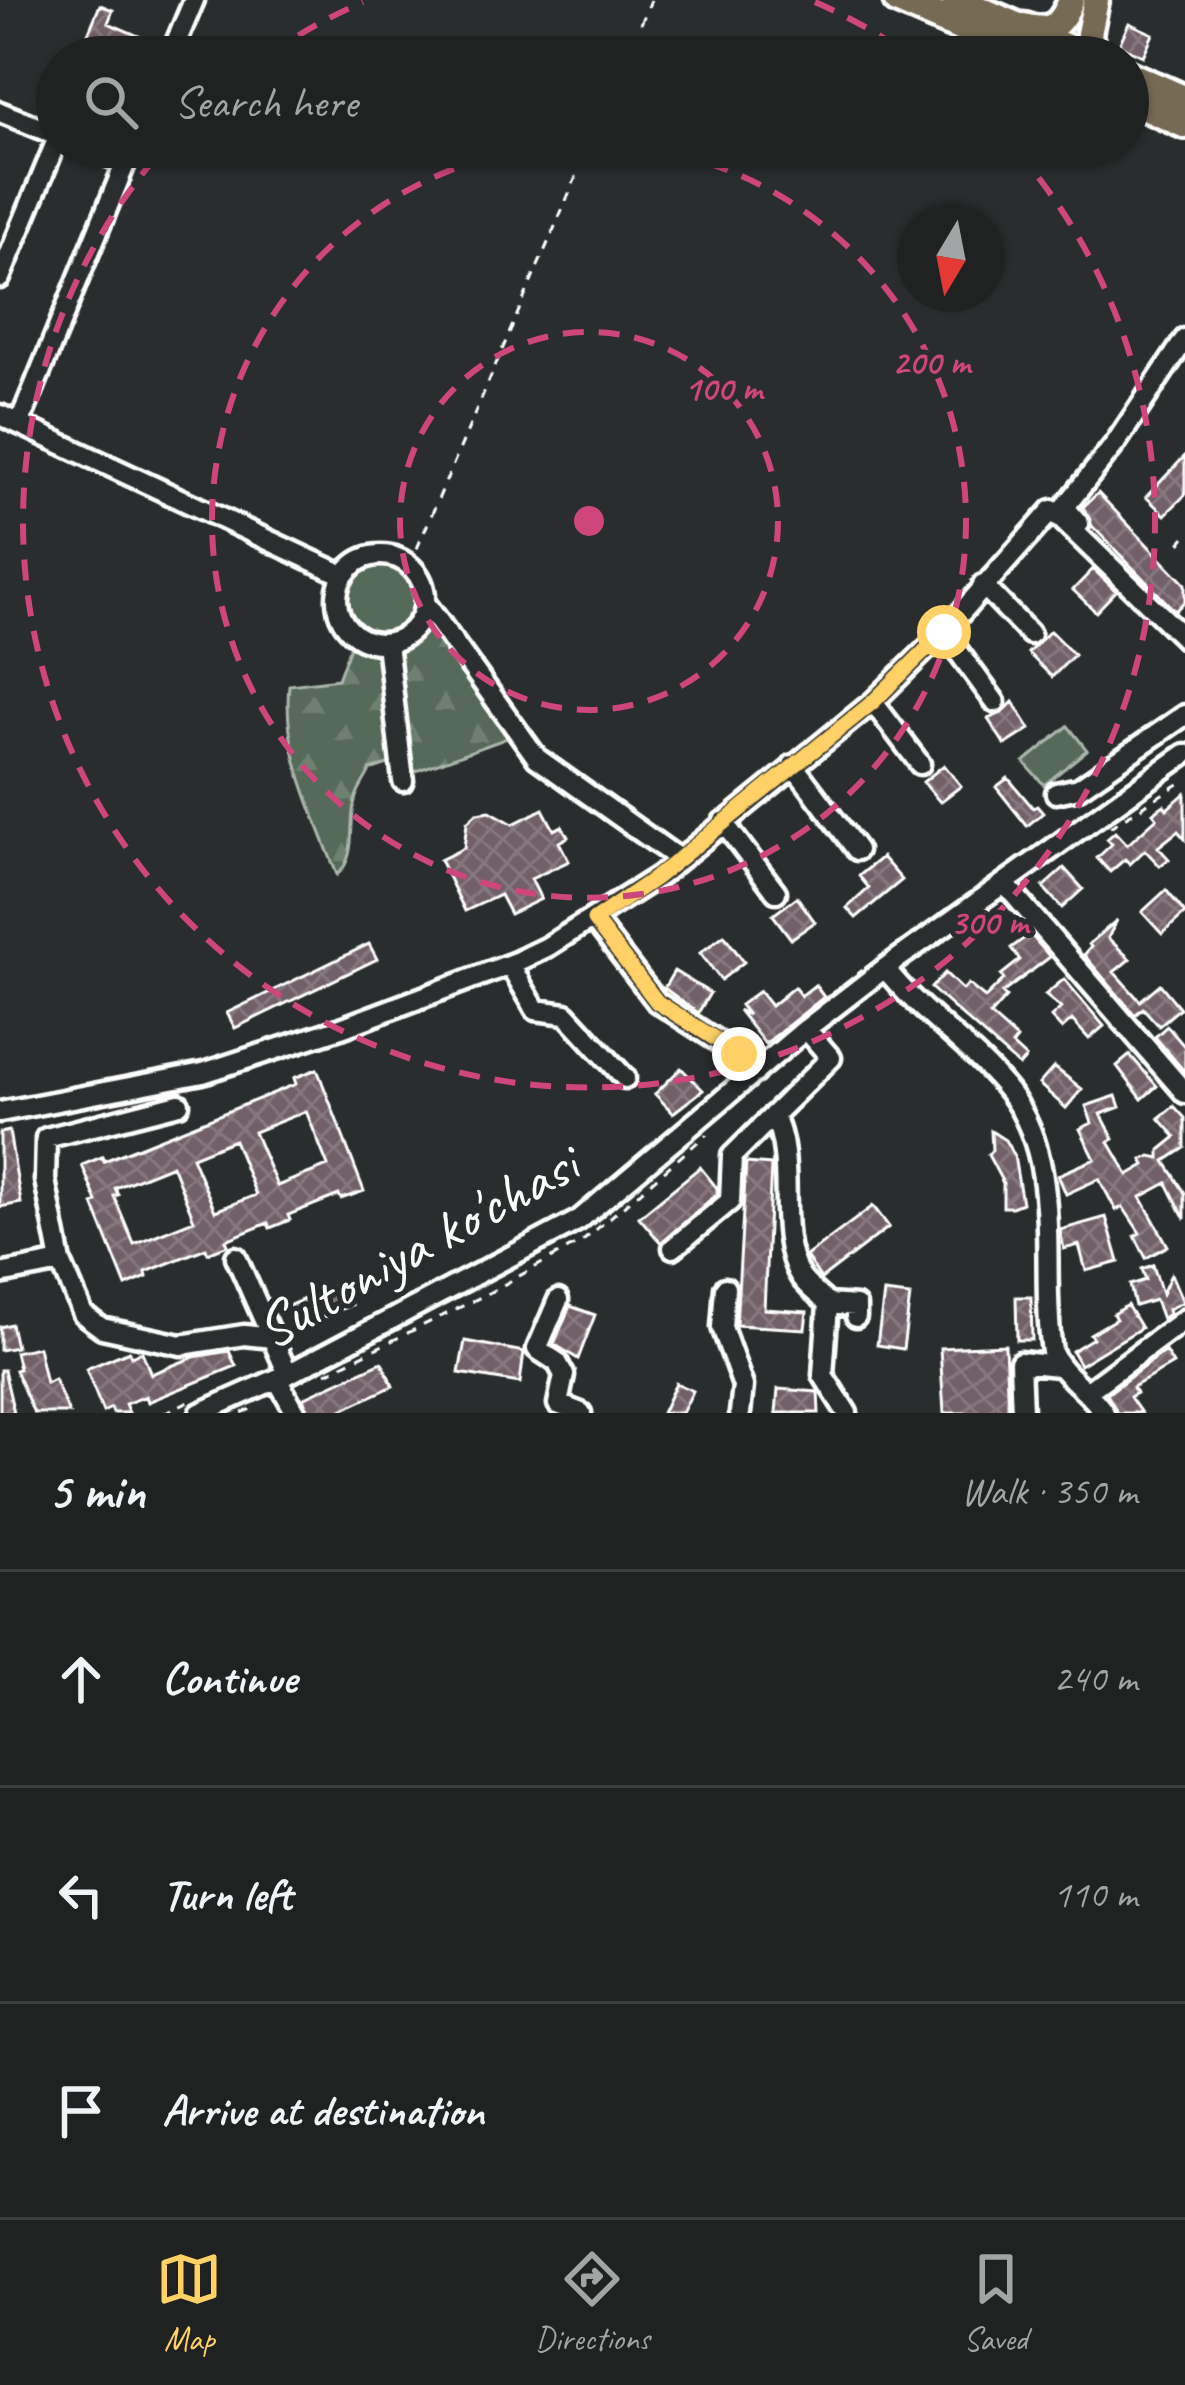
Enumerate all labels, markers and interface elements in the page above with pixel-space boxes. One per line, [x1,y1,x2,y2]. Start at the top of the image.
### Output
search box [36,36,1149,168]
icon: search [78,69,144,135]
text: Search here [174,74,357,131]
north arrow [897,204,1005,312]
text: 200 m [892,339,973,385]
text: 100 m [684,365,765,411]
centre of rings [568,500,610,542]
route start [917,605,971,659]
text: 300 m [950,899,1031,945]
route end [712,1027,766,1081]
street label: Sultoniya ko'chasi [242,1123,597,1366]
text: 5 min [48,1459,145,1523]
text: Walk · 350 m [961,1467,1137,1516]
icon: ahead [48,1646,114,1712]
text: Continue [162,1650,296,1707]
text: 240 m [1053,1654,1137,1703]
icon: left [48,1862,114,1928]
text: Turn left [162,1866,292,1923]
text: 110 m [1053,1870,1137,1919]
icon: arrive [48,2078,114,2144]
text: Arrive at destination [162,2082,484,2139]
tab: Map [156,2246,222,2360]
tab: Directions [535,2246,650,2360]
tab: Saved [963,2246,1029,2360]

